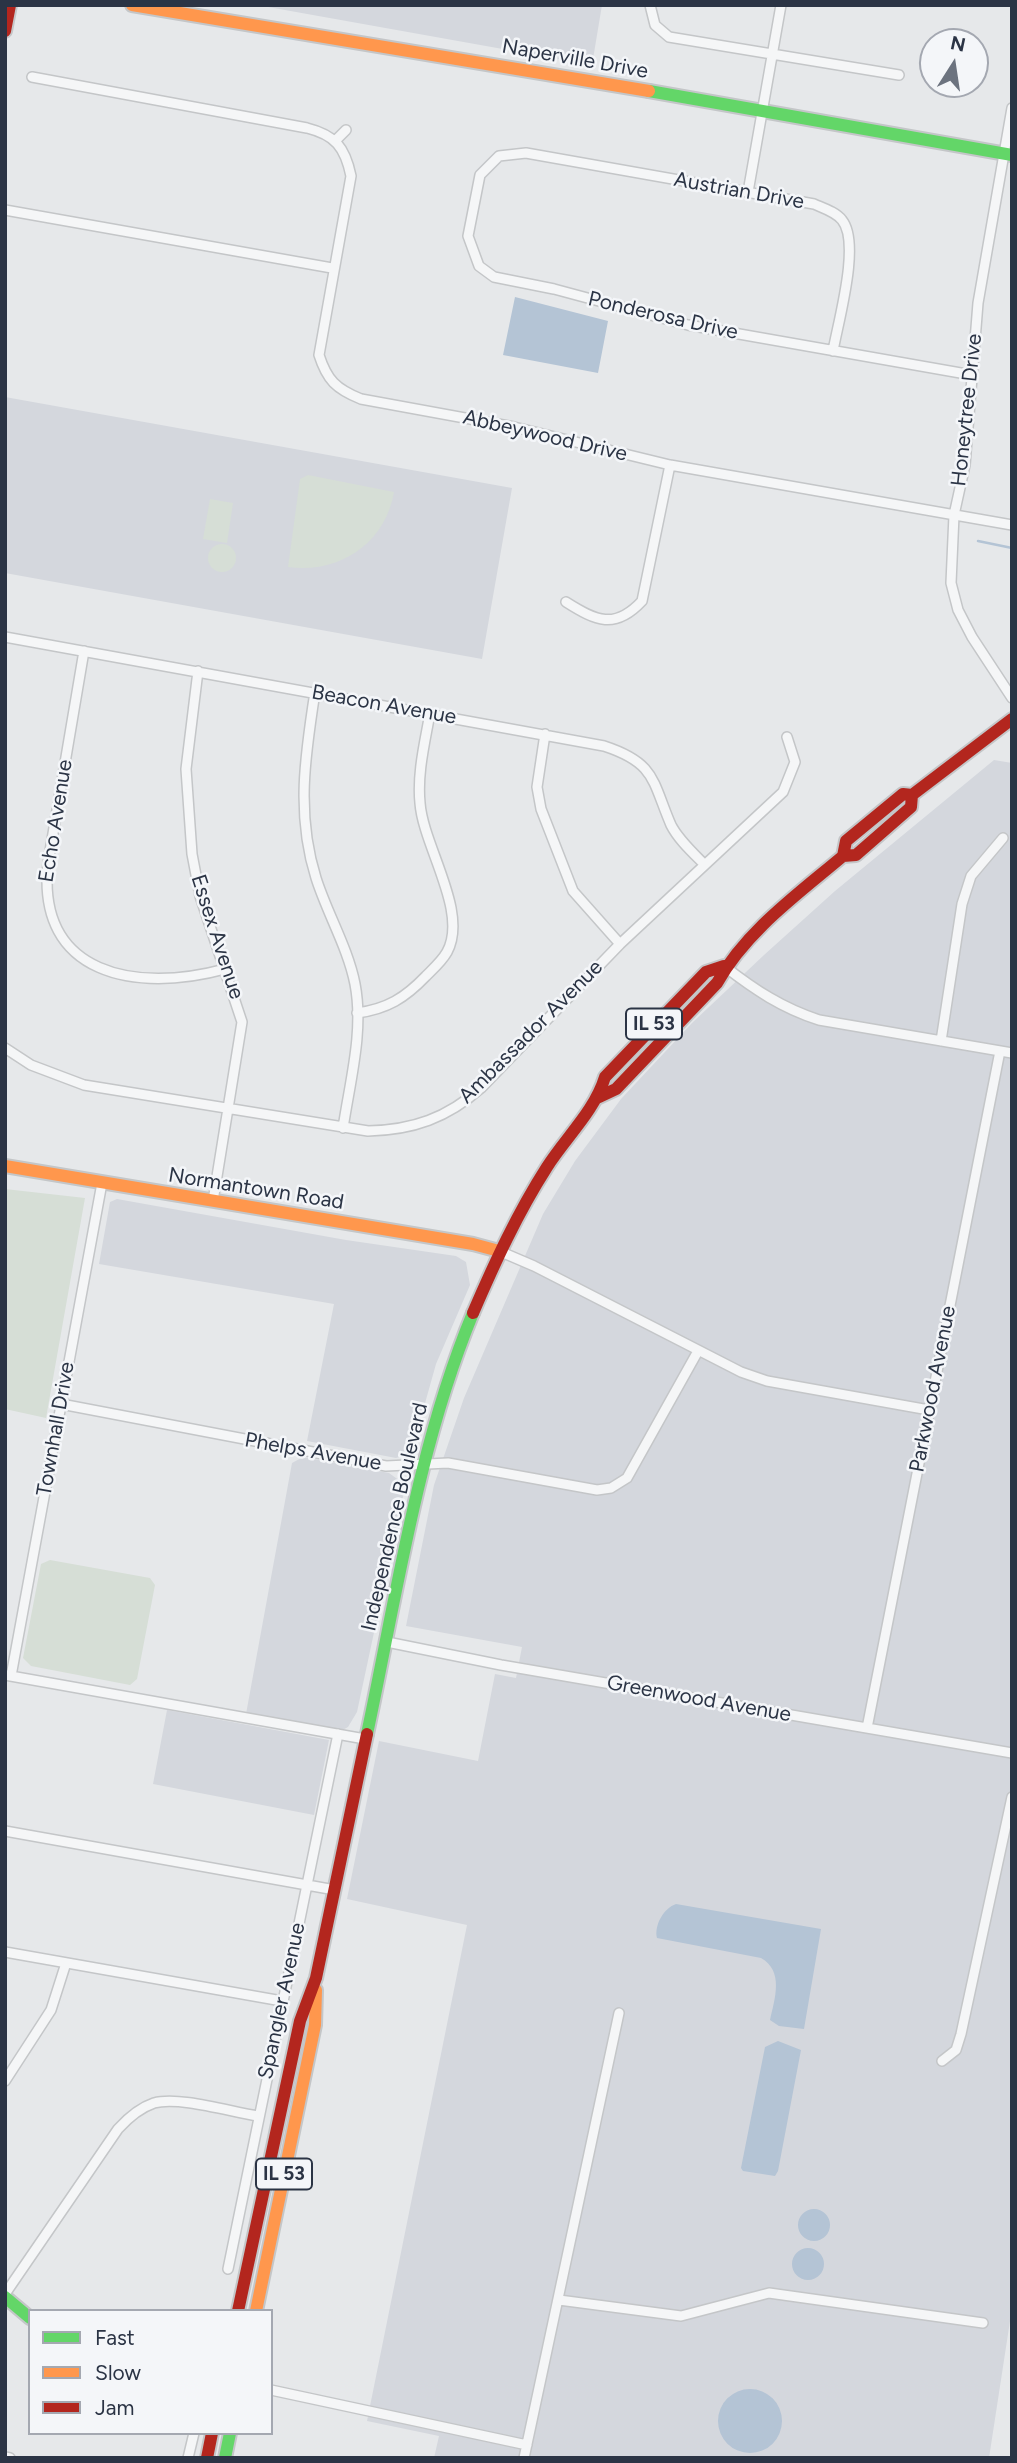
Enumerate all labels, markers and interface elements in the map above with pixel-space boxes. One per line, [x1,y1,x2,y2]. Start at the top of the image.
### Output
north arrow [919,28,989,98]
text: N [948,31,968,57]
street label: Naperville Drive [500,34,650,84]
street label: Austrian Drive [672,167,806,215]
street label: Ponderosa Drive [586,286,740,346]
street label: Honeytree Drive [946,332,988,488]
street label: Abbeywood Drive [460,405,630,467]
street label: Beacon Avenue [310,680,458,730]
street label: Echo Avenue [34,758,78,884]
street label: Essex Avenue [185,872,249,1002]
street label: Ambassador Avenue [454,955,608,1109]
road number: IL 53 [626,1008,682,1040]
street label: Normantown Road [166,1163,346,1215]
street label: Parkwood Avenue [905,1304,961,1474]
street label: Townhall Drive [32,1360,80,1498]
street label: Independence Boulevard [356,1400,434,1634]
street label: Phelps Avenue [243,1428,383,1476]
street label: Greenwood Avenue [605,1670,793,1728]
street label: Spangler Avenue [253,1920,311,2082]
road number: IL 53 [256,2158,312,2190]
legend [28,2309,273,2435]
text: Fast [95,2325,135,2350]
text: Slow [95,2360,141,2385]
text: Jam [95,2395,134,2420]

